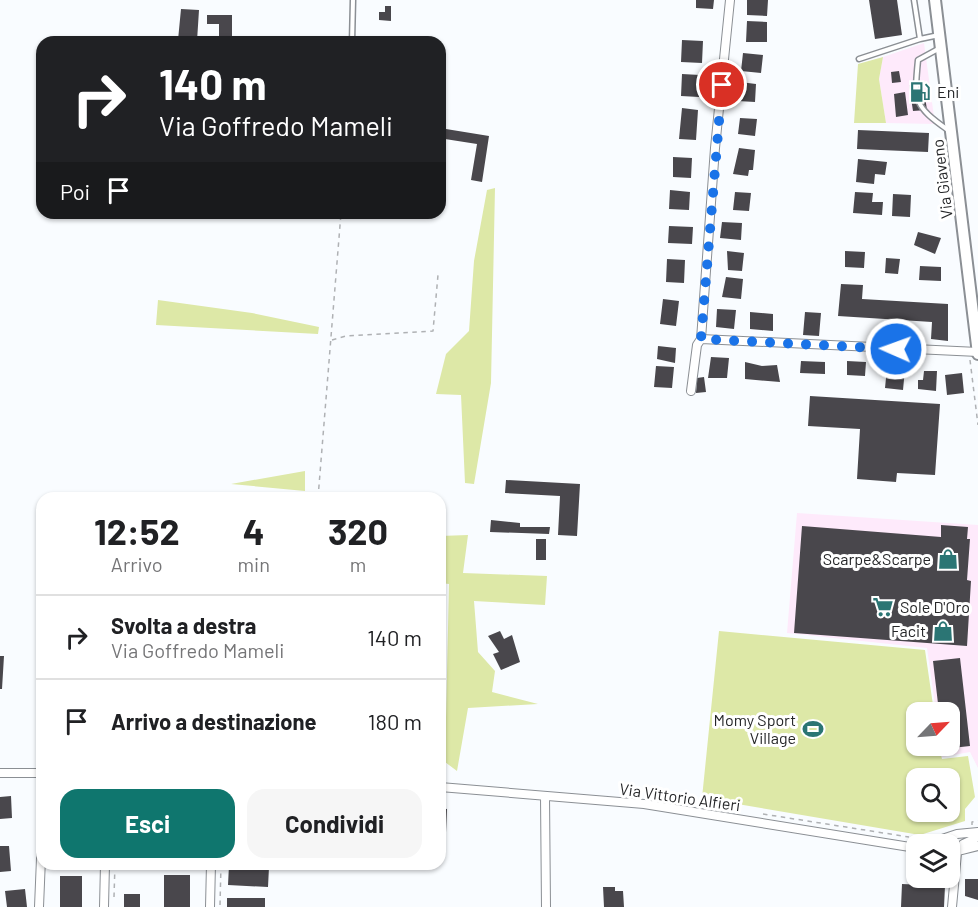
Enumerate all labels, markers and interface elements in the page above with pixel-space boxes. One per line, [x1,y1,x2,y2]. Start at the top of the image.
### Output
text: 140 m [159,58,267,108]
pin [696,59,747,110]
icon: right [60,60,138,138]
icon: arrive [705,68,738,101]
fuel station icon: Eni [908,80,932,104]
place label: Eni [937,82,959,101]
text: Via Goffredo Mameli [159,109,393,141]
street label: Via Giaveno [927,138,956,220]
icon: arrive [102,174,135,207]
text: Poi [60,178,90,204]
position arrow [864,317,928,381]
text: 12:52 [94,509,180,552]
text: 4 [243,509,265,552]
text: 320 [328,509,388,552]
shop icon: Scarpe&Scarpe [936,547,960,571]
place label: Scarpe&Scarpe [823,549,931,568]
text: Arrivo [111,552,163,576]
text: min [238,552,270,576]
text: m [350,552,366,576]
supermarket icon: Sole D'Oro [871,595,895,619]
place label: Sole D'Oro [900,597,970,616]
text: Svolta a destra [111,612,256,638]
shop icon: Facit [931,619,955,643]
icon: right [60,621,93,654]
place label: Facit [891,621,926,640]
text: 140 m [367,624,422,650]
text: Via Goffredo Mameli [111,638,284,662]
north arrow [906,702,960,756]
map controls [906,702,960,888]
icon: arrive [60,705,93,738]
text: Arrivo a destinazione [111,708,317,734]
text: 180 m [368,708,422,734]
place label: Momy Sport Village [714,710,796,747]
sports icon: Momy Sport Village [801,717,825,741]
button: search [906,768,960,822]
street label: Via Vittorio Alfieri [618,779,742,814]
button: Esci [60,789,235,858]
button: Condividi [247,789,422,858]
button: layers [906,834,960,888]

